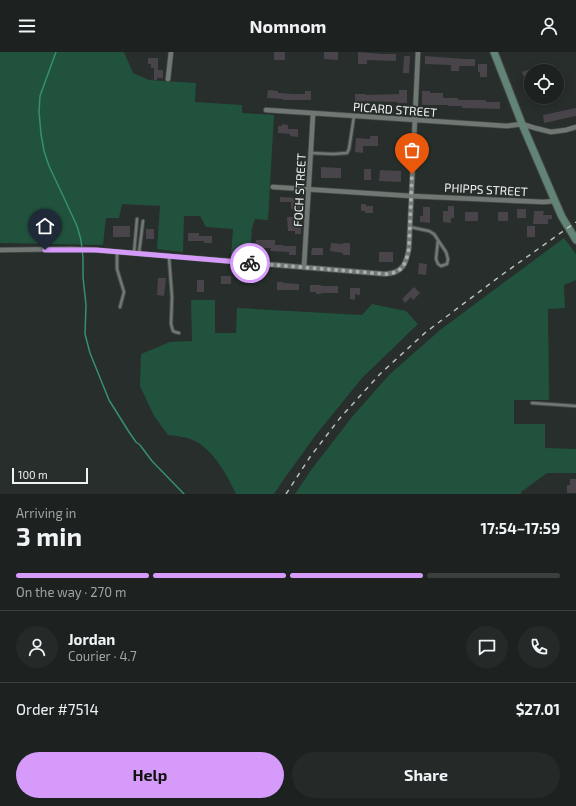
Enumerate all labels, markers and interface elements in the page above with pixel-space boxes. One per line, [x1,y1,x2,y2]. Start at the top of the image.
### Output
icon: menu [16,15,38,37]
text: Nomnom [250,15,326,37]
icon: person [538,15,560,37]
map controls [524,64,564,104]
button: locate [524,64,564,104]
street label: PICARD STREET [353,99,437,119]
pin [395,133,429,174]
icon: bag [401,139,423,161]
street label: FOCH STREET [290,153,308,227]
street label: PHIPPS STREET [444,180,528,198]
pin [28,209,62,250]
icon: home [34,215,56,237]
courier [230,243,270,283]
icon: bike [239,252,261,274]
scale bar [12,466,88,485]
text: 100 m [18,468,48,481]
text: Arriving in [16,505,76,521]
text: 17:54–17:59 [481,519,560,537]
text: 3 min [16,520,82,551]
text: On the way · 270 m [16,584,126,600]
button: person [16,626,58,668]
button: chat [466,626,508,668]
button: phone [518,626,560,668]
text: Jordan [68,630,115,648]
text: Courier · 4.7 [68,648,137,664]
text: Order #7514 [16,700,99,718]
text: $27.01 [516,700,560,718]
button: Help [16,752,284,798]
button: Share [292,752,560,798]

